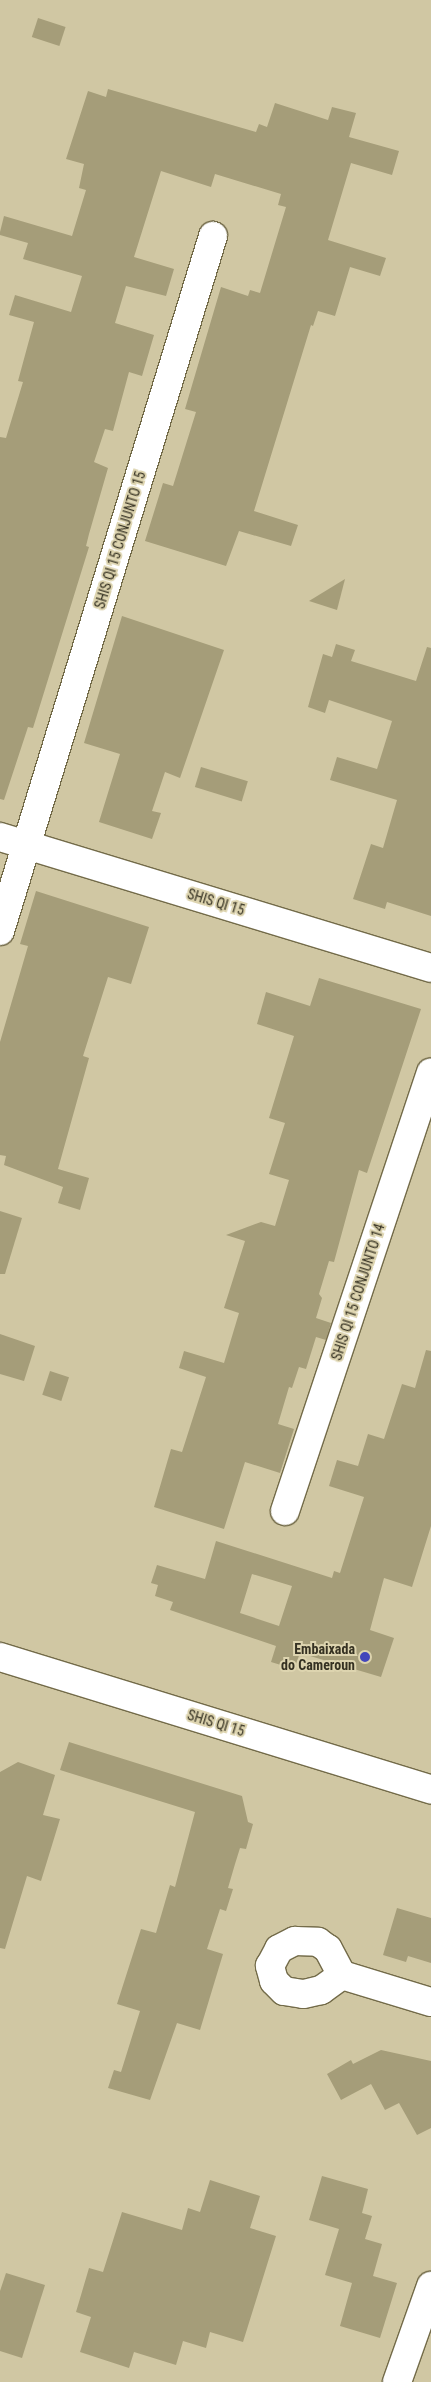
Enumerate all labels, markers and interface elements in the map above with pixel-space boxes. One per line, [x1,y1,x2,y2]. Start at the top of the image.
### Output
street label: SHIS QI 15 CONJUNTO 15 [91,469,149,611]
street label: SHIS QI 15 [185,885,247,919]
street label: SHIS QI 15 CONJUNTO 14 [328,1222,388,1362]
place label: Embaixada do Cameroun [281,1641,355,1674]
marker: Embaixada do Cameroun [359,1651,371,1663]
street label: SHIS QI 15 [185,1706,247,1740]

